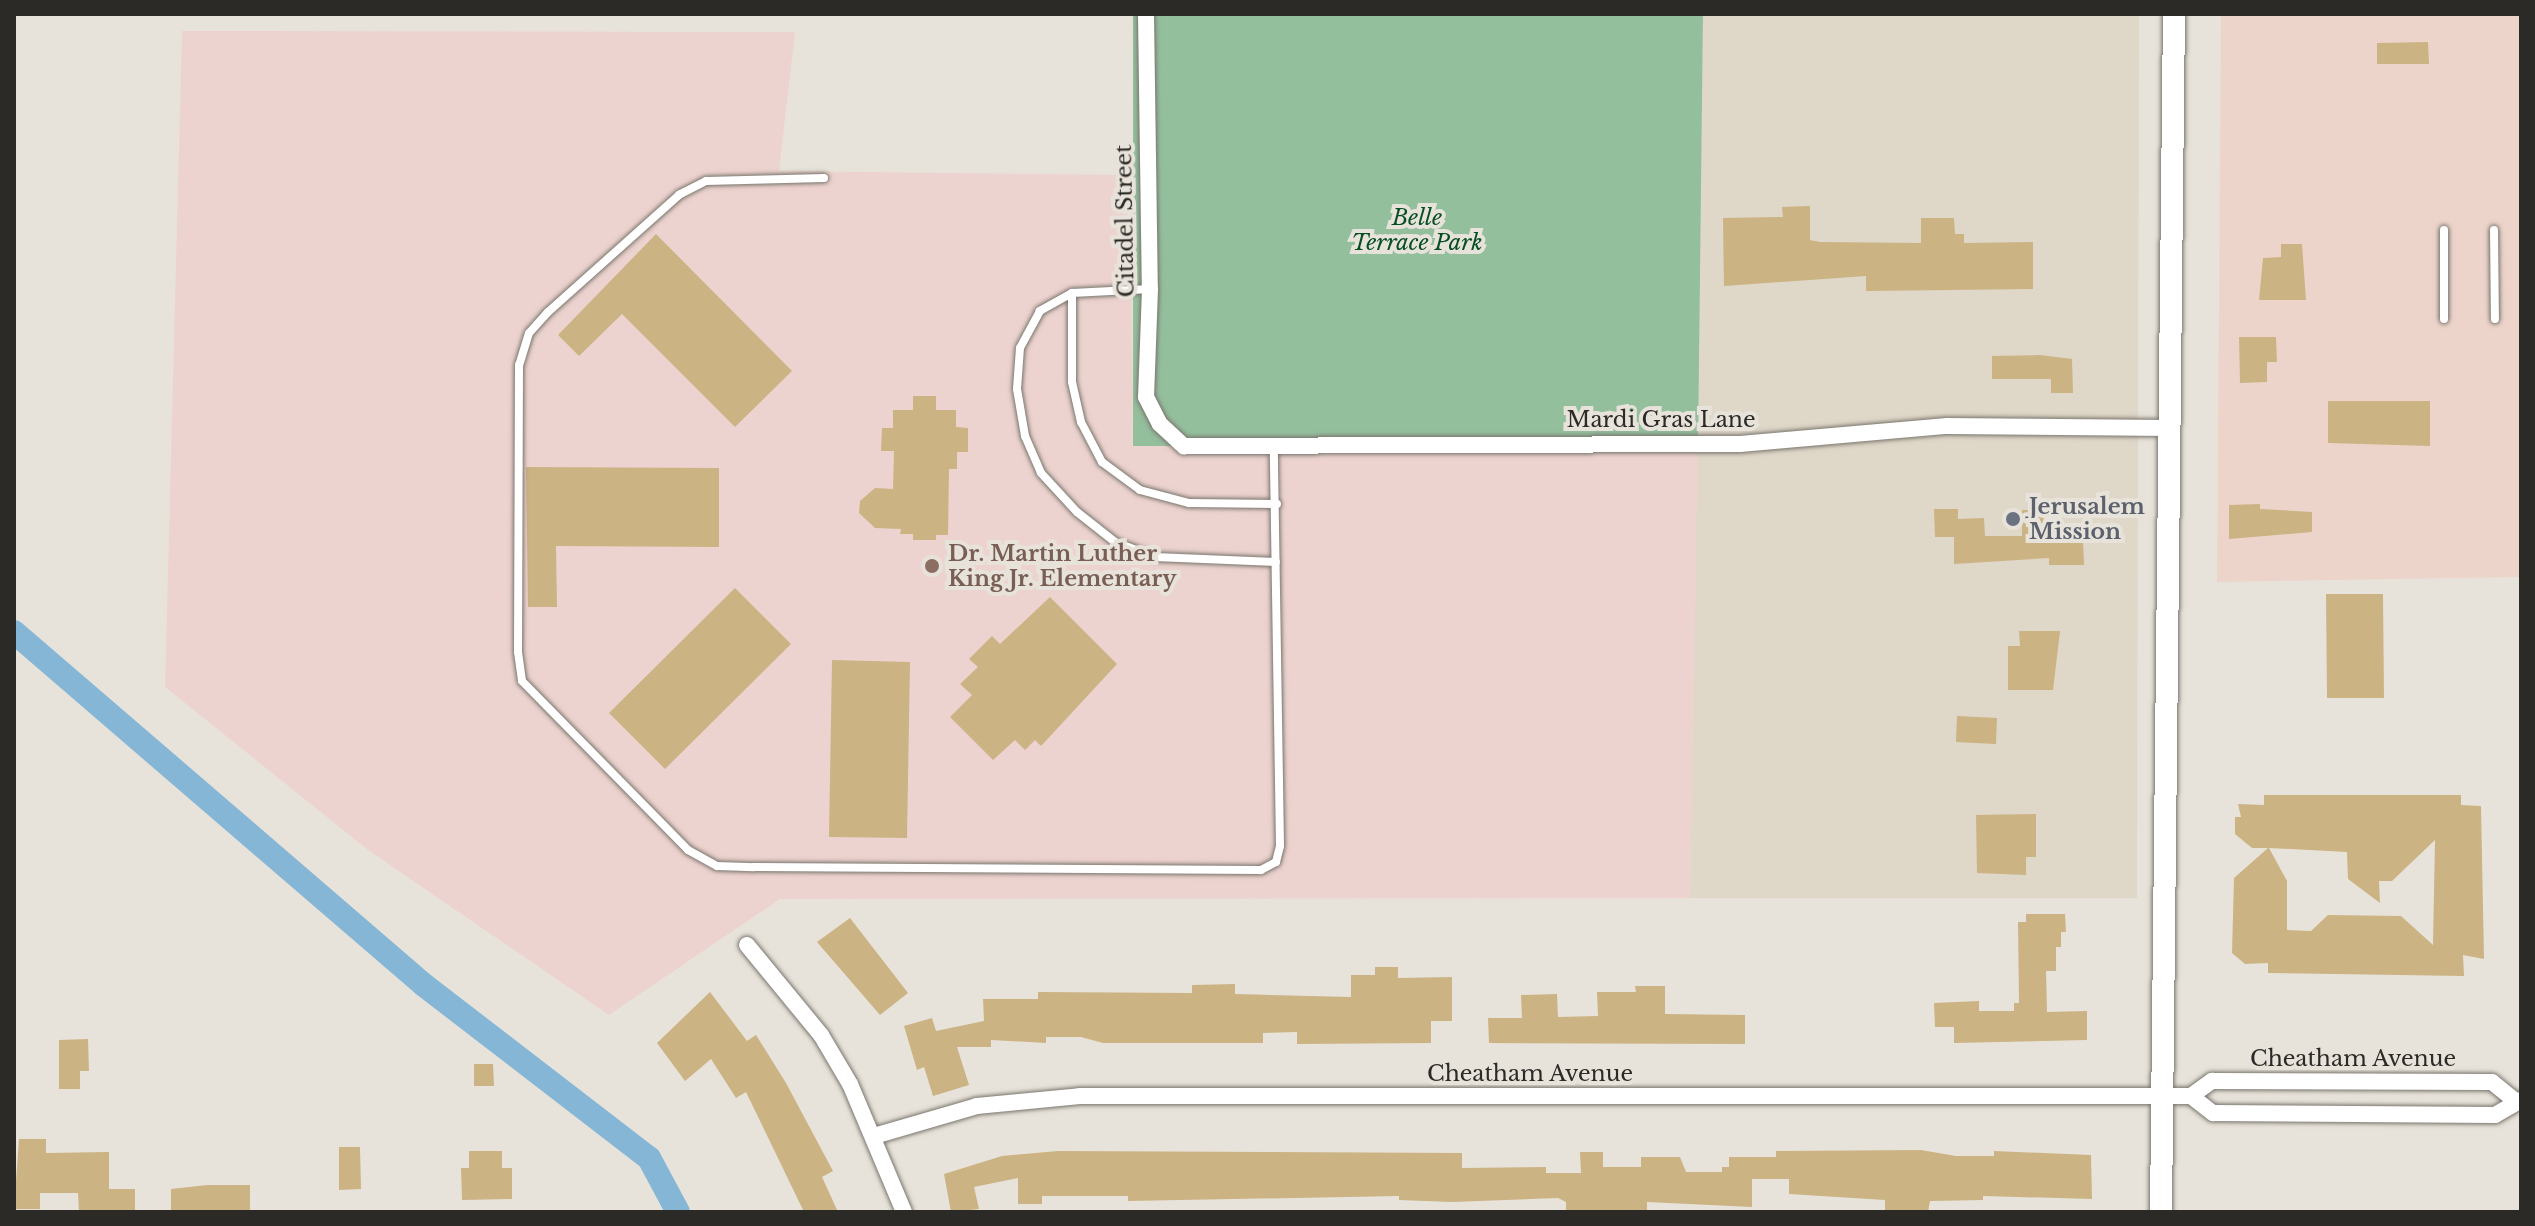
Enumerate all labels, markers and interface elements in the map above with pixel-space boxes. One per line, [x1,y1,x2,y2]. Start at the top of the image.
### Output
street label: Citadel Street [1110,144,1140,298]
park label: Belle Terrace Park [1351,204,1483,256]
street label: Mardi Gras Lane [1566,407,1756,433]
place label: Jerusalem Mission [2029,493,2145,544]
marker: Jerusalem Mission [2004,510,2022,528]
place label: Dr. Martin Luther King Jr. Elementary [948,540,1177,592]
marker: Dr. Martin Luther King Jr. Elementary [923,557,941,575]
street label: Cheatham Avenue [2250,1046,2456,1072]
street label: Cheatham Avenue [1427,1061,1633,1087]

